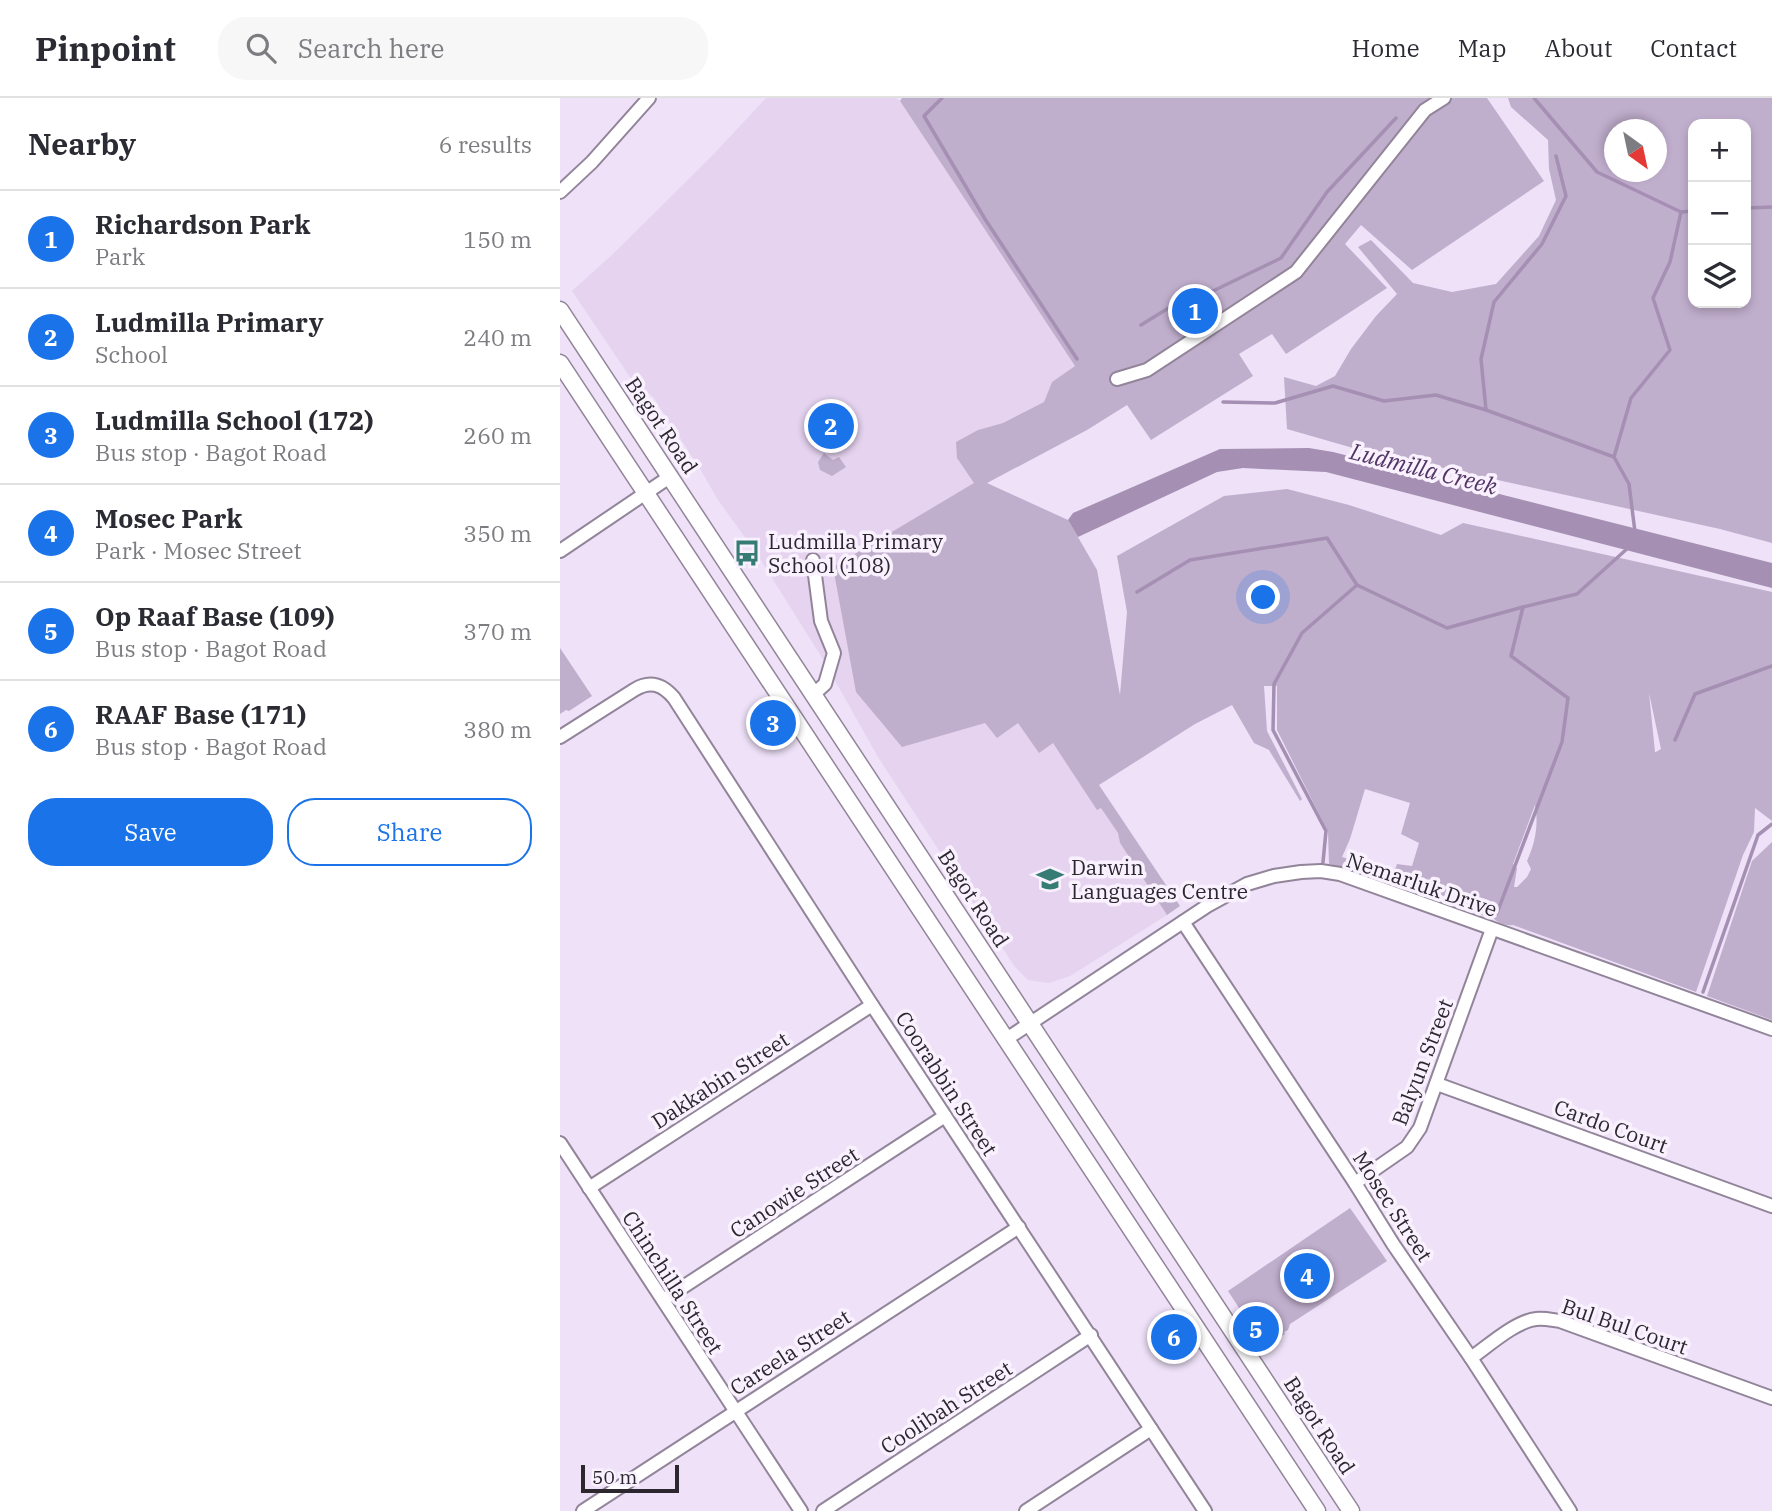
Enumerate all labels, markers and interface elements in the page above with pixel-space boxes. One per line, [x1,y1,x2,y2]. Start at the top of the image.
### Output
search box [218,17,708,80]
text: Pinpoint [35,27,176,70]
icon: search [242,29,280,67]
text: Search here [298,31,444,65]
text: Home [1352,32,1420,64]
text: Map [1458,32,1506,64]
text: About [1544,32,1612,64]
text: Contact [1650,32,1737,64]
north arrow [1604,119,1667,182]
map controls [1688,119,1751,308]
button: + [1688,119,1751,182]
text: Nearby [28,124,136,163]
text: 6 results [439,129,532,159]
button: − [1688,182,1751,245]
text: Richardson Park [95,207,311,241]
text: 1 [44,224,58,254]
text: 150 m [463,224,532,254]
text: Park [95,241,145,271]
button: layers [1688,245,1751,308]
pin: 1 [1172,285,1218,337]
text: Ludmilla Primary [95,305,324,339]
text: 2 [44,322,58,352]
text: 240 m [463,322,532,352]
text: School [95,339,168,369]
street label: Bagot Road [619,371,705,479]
pin: 2 [808,400,854,452]
text: Ludmilla School (172) [95,403,374,437]
text: 3 [44,420,58,450]
text: 260 m [463,420,532,450]
water label: Ludmilla Creek [1346,435,1501,501]
text: Bus stop · Bagot Road [95,437,327,467]
text: Mosec Park [95,501,242,535]
text: 4 [44,518,58,548]
text: 350 m [463,518,532,548]
place label: Ludmilla Primary School (108) [768,527,944,579]
text: Park · Mosec Street [95,535,302,565]
bus stop icon: Ludmilla Primary School (108) [732,538,762,568]
your location [1246,580,1280,614]
text: Op Raaf Base (109) [95,599,334,633]
text: 5 [44,616,58,646]
text: 370 m [463,616,532,646]
text: Bus stop · Bagot Road [95,633,327,663]
text: RAAF Base (171) [95,697,306,731]
pin: 3 [750,697,796,749]
text: 6 [44,714,58,744]
text: 380 m [463,714,532,744]
text: Bus stop · Bagot Road [95,731,327,761]
button: Save [28,798,273,866]
button: Share [287,798,532,866]
street label: Bagot Road [932,844,1016,952]
street label: Nemarluk Drive [1343,845,1501,923]
place label: Darwin Languages Centre [1071,853,1248,905]
school or university icon: Darwin Languages Centre [1035,864,1065,894]
street label: Balyun Street [1385,995,1459,1129]
street label: Coorabbin Street [890,1005,1004,1161]
street label: Dakkabin Street [646,1025,794,1135]
street label: Cardo Court [1550,1093,1672,1159]
street label: Canowie Street [724,1140,864,1244]
street label: Mosec Street [1347,1145,1439,1267]
street label: Chinchilla Street [616,1205,730,1359]
pin: 4 [1284,1250,1330,1302]
street label: Bul Bul Court [1558,1291,1692,1361]
street label: Careela Street [724,1303,856,1401]
pin: 5 [1233,1303,1279,1355]
pin: 6 [1151,1311,1197,1363]
street label: Coolibah Street [875,1354,1017,1460]
street label: Bagot Road [1278,1371,1362,1479]
scale bar [581,1462,679,1494]
text: 50 m [592,1465,637,1489]

